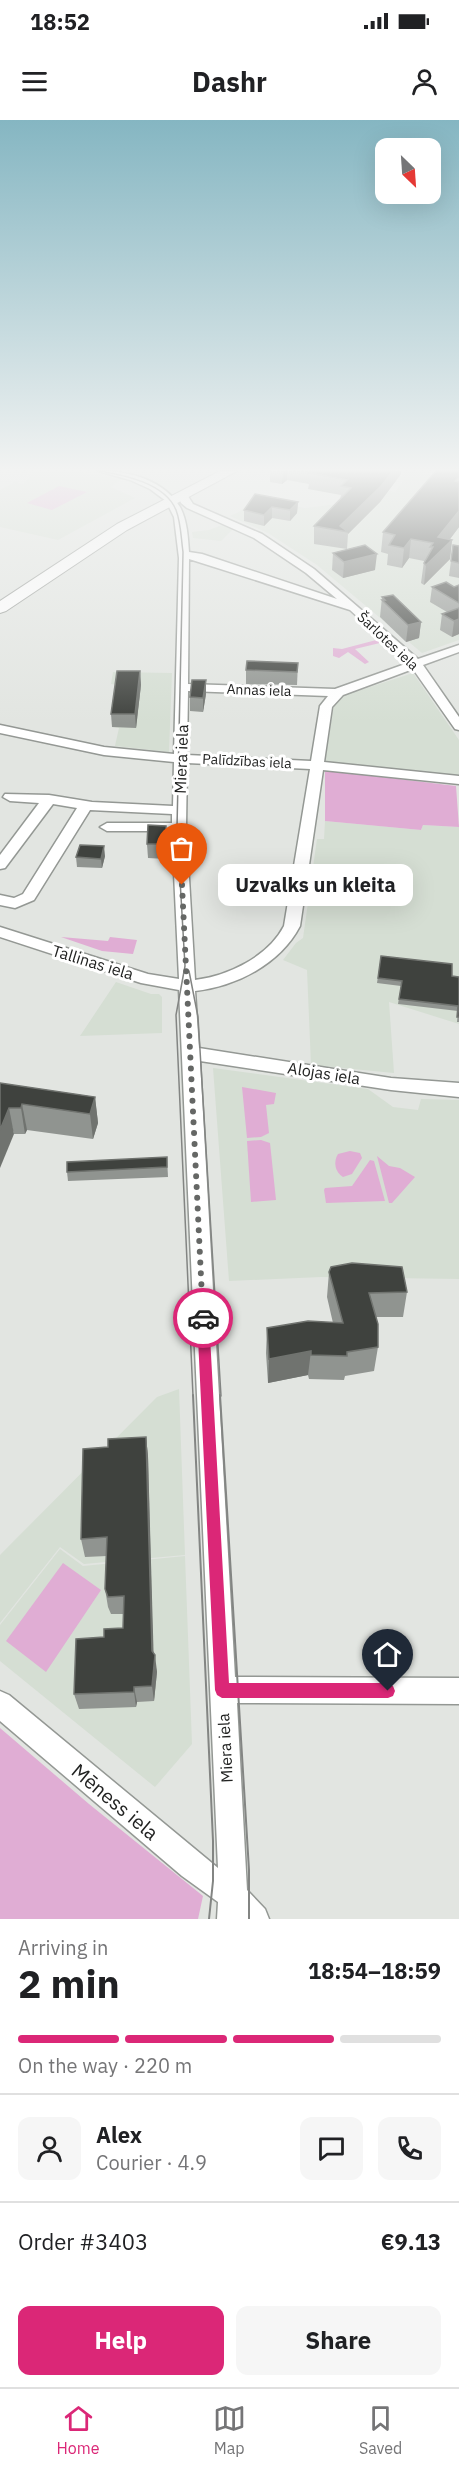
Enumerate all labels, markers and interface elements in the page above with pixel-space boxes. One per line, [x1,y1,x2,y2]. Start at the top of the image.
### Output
text: 18:52 [30,7,90,36]
text: Dashr [192,64,267,99]
icon: menu [18,65,51,98]
icon: person [408,65,441,98]
north arrow [375,138,441,204]
map controls [375,138,441,204]
street label: Šarlotes iela [354,607,424,674]
street label: Annas iela [226,680,292,700]
street label: Miera iela [170,723,192,794]
street label: Palīdzības iela [202,750,293,772]
pin [156,823,207,885]
icon: bag [165,832,198,865]
callout: Uzvalks un kleita [218,864,413,906]
text: Uzvalks un kleita [235,871,396,898]
street label: Tallinas iela [50,940,137,984]
street label: Alojas iela [286,1057,362,1089]
courier [173,1288,233,1348]
icon: car [187,1302,220,1335]
pin [362,1629,413,1691]
icon: home [371,1638,404,1671]
street label: Miera iela [213,1712,237,1783]
street label: Mēness iela [66,1757,165,1846]
text: Arriving in [18,1934,108,1961]
text: 18:54–18:59 [308,1956,441,1985]
text: 2 min [18,1958,120,2009]
text: On the way · 220 m [18,2052,192,2079]
button: person [18,2117,81,2180]
button: chat [300,2117,363,2180]
button: phone [378,2117,441,2180]
text: Alex [96,2120,142,2149]
text: Courier · 4.9 [96,2149,207,2176]
text: Order #3403 [18,2227,148,2256]
text: €9.13 [381,2227,441,2256]
button: Help [18,2306,224,2375]
button: Share [236,2306,441,2375]
tab: Home [57,2402,100,2458]
tab: Map [213,2402,246,2458]
tab: Saved [359,2402,402,2458]

